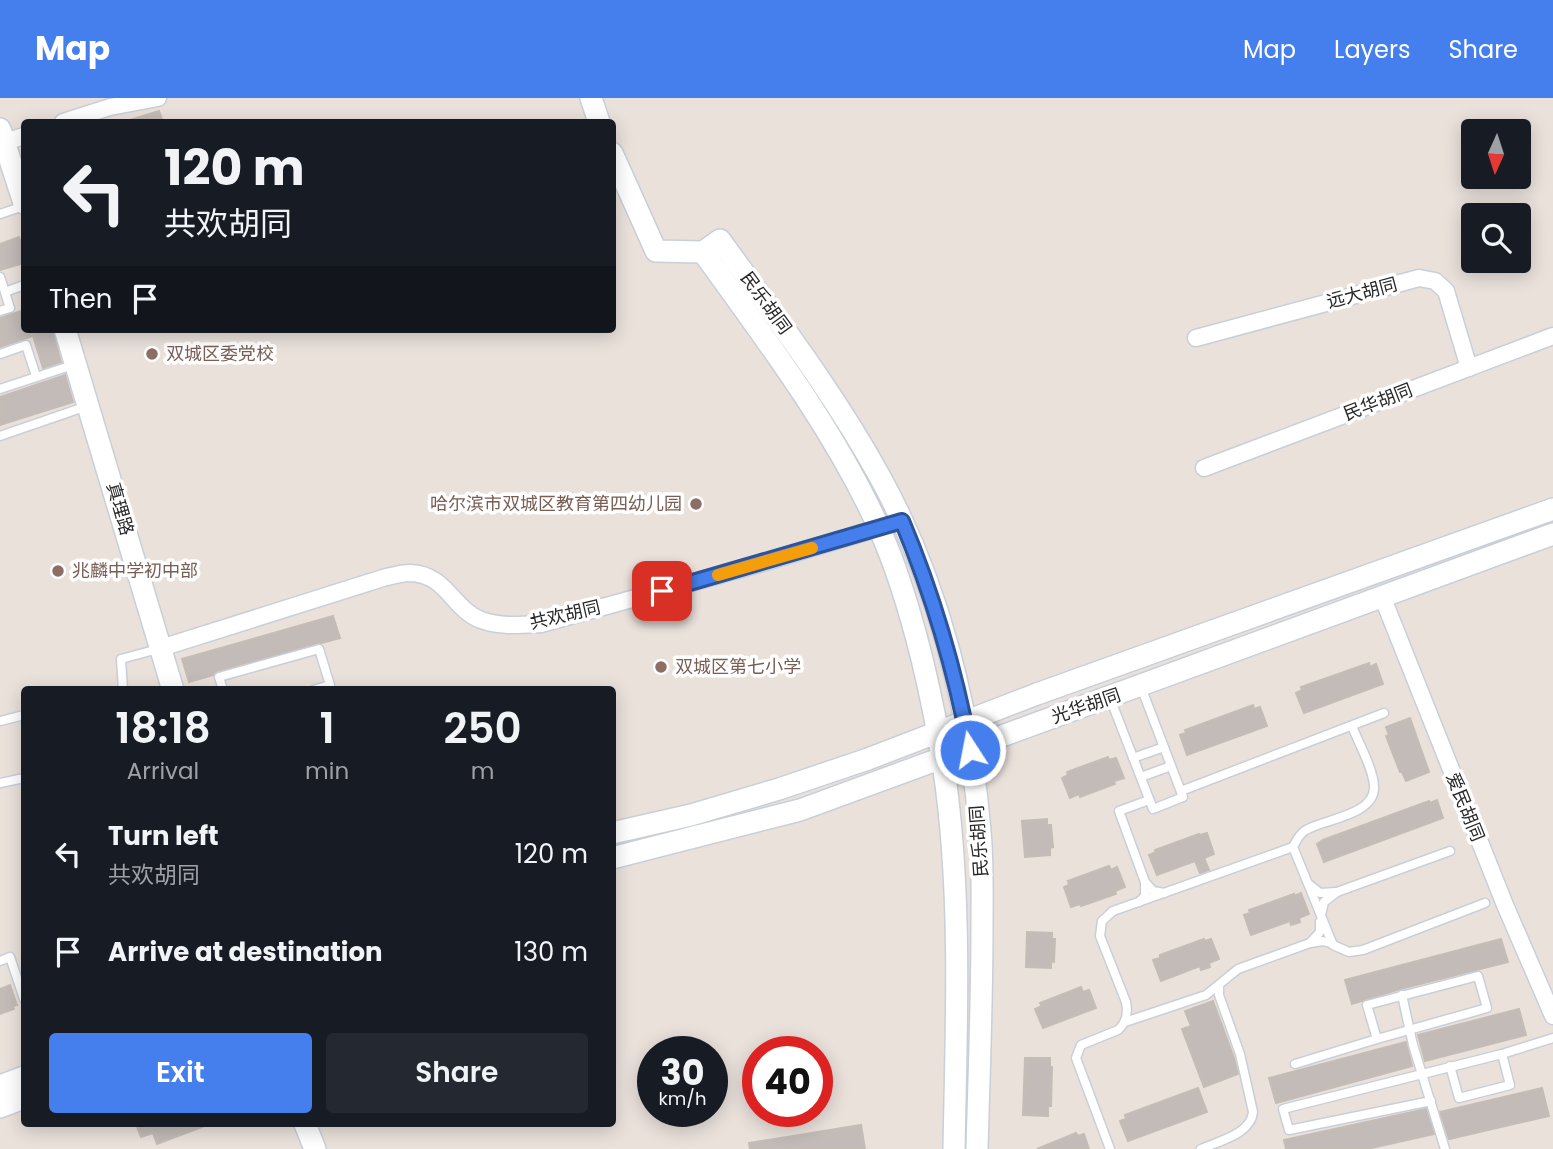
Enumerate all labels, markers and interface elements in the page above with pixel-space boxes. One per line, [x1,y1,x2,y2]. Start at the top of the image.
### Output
text: Map [35,25,110,72]
text: Map [1243,33,1296,66]
text: Layers [1334,33,1410,66]
text: Share [1448,33,1518,66]
north arrow [1461,119,1531,189]
map controls [1461,119,1531,273]
text: 120 m [164,134,305,202]
icon: left [49,147,140,238]
text: 共欢胡同 [164,201,292,246]
button: search [1461,203,1531,273]
street label: 民乐胡同 [735,266,798,339]
street label: 远大胡同 [1324,271,1400,314]
icon: arrive [126,280,164,318]
text: Then [49,281,112,317]
place label: 双城区委党校 [166,341,274,366]
marker: 双城区委党校 [144,346,160,362]
street label: 民华胡同 [1340,377,1416,426]
street label: 真理路 [101,479,140,538]
place label: 哈尔滨市双城区教育第四幼儿园 [430,491,682,516]
marker: 哈尔滨市双城区教育第四幼儿园 [688,496,704,512]
place label: 兆麟中学初中部 [72,558,198,583]
pin [632,561,692,621]
marker: 兆麟中学初中部 [50,563,66,579]
icon: arrive [643,572,681,610]
street label: 共欢胡同 [527,594,603,635]
place label: 双城区第七小学 [675,654,801,679]
marker: 双城区第七小学 [653,659,669,675]
street label: 光华胡同 [1048,682,1124,729]
text: 18:18 [115,699,211,758]
text: 1 [319,699,335,758]
text: 250 [443,699,522,758]
position arrow [933,713,1007,787]
text: Arrival [127,755,199,787]
text: min [305,755,349,787]
text: m [471,755,494,787]
street label: 爱民胡同 [1440,769,1491,845]
street label: 民乐胡同 [964,804,993,878]
text: Turn left [108,818,219,854]
icon: left [49,835,87,873]
text: 120 m [515,836,588,872]
text: 共欢胡同 [108,859,200,891]
icon: arrive [49,933,87,971]
text: Arrive at destination [108,934,383,970]
text: 130 m [514,934,588,970]
button: Exit [49,1033,312,1113]
button: Share [326,1033,588,1113]
speed limit sign: 40 [742,1036,833,1127]
text: 30 [661,1048,705,1097]
text: km/h [659,1086,706,1111]

